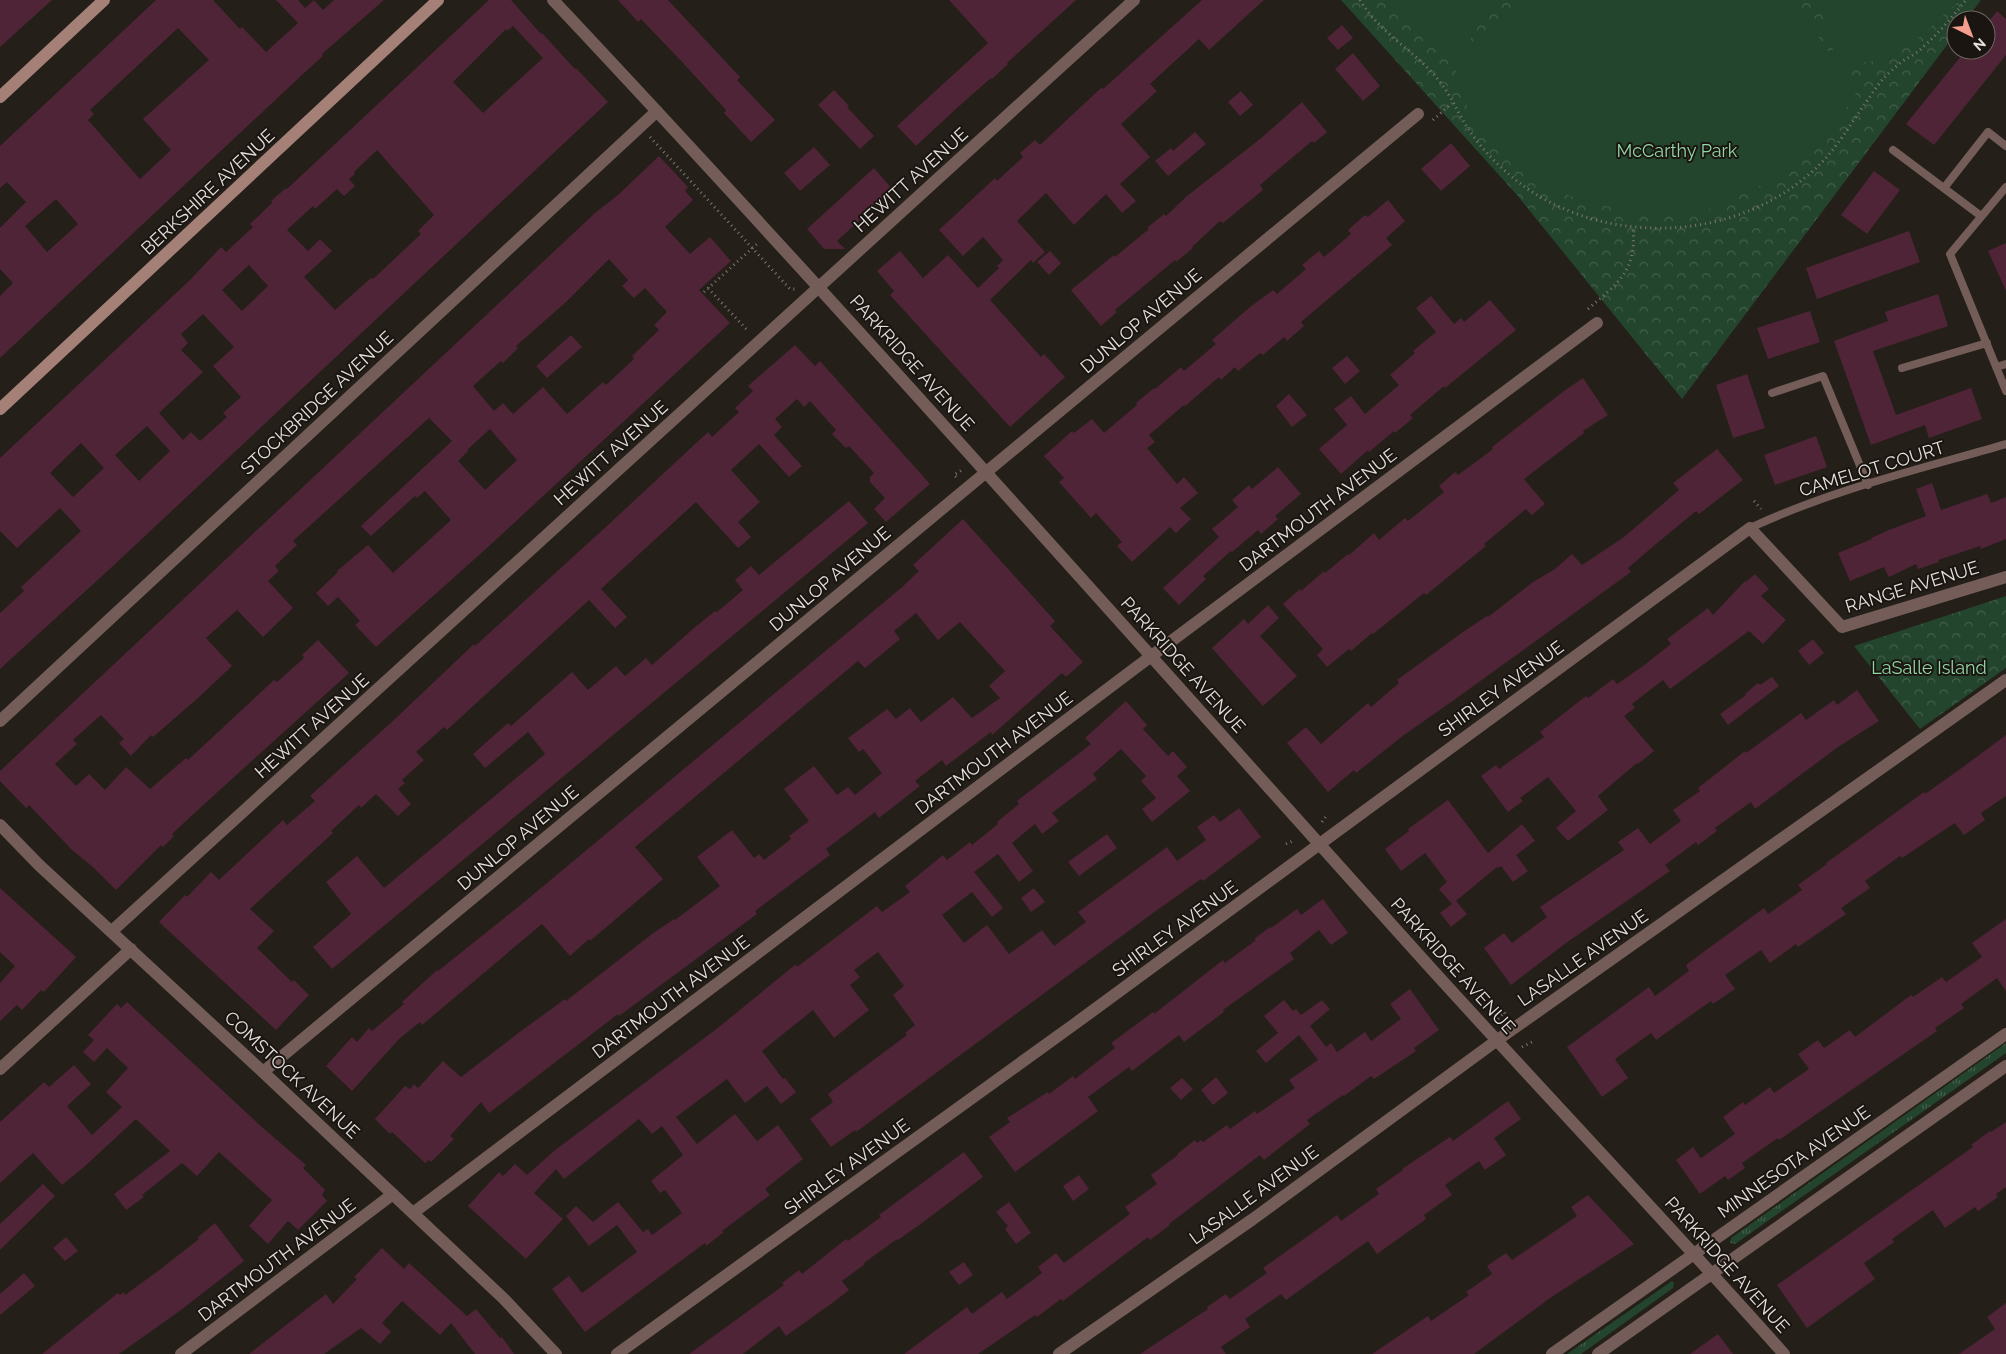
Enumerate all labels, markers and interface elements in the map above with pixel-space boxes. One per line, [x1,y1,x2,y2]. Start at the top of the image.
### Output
north arrow [1946,10,1996,60]
text: N [1970,35,1989,54]
street label: HEWITT AVENUE [849,123,972,236]
street label: BERKSHIRE AVENUE [137,124,279,259]
park label: McCarthy Park [1617,140,1738,161]
street label: DUNLOP AVENUE [1076,264,1205,377]
street label: PARKRIDGE AVENUE [846,290,979,435]
street label: STOCKBRIDGE AVENUE [236,327,397,479]
street label: HEWITT AVENUE [549,396,672,509]
street label: CAMELOT COURT [1797,436,1947,501]
street label: DARTMOUTH AVENUE [1235,444,1400,575]
street label: DUNLOP AVENUE [765,522,894,635]
street label: RANGE AVENUE [1843,556,1981,617]
street label: PARKRIDGE AVENUE [1117,592,1250,737]
street label: SHIRLEY AVENUE [1434,636,1567,741]
park label: LaSalle Island [1871,657,1987,678]
street label: HEWITT AVENUE [250,669,373,782]
street label: DARTMOUTH AVENUE [911,687,1076,818]
street label: DUNLOP AVENUE [453,781,582,894]
street label: SHIRLEY AVENUE [1108,876,1241,981]
street label: PARKRIDGE AVENUE [1387,893,1520,1038]
street label: LASALLE AVENUE [1514,905,1652,1010]
street label: DARTMOUTH AVENUE [588,931,753,1062]
street label: COMSTOCK AVENUE [220,1007,364,1143]
street label: MINNESOTA AVENUE [1714,1101,1874,1222]
street label: SHIRLEY AVENUE [780,1114,913,1219]
street label: LASALLE AVENUE [1185,1141,1322,1248]
street label: PARKRIDGE AVENUE [1661,1192,1794,1337]
street label: DARTMOUTH AVENUE [194,1194,359,1325]

